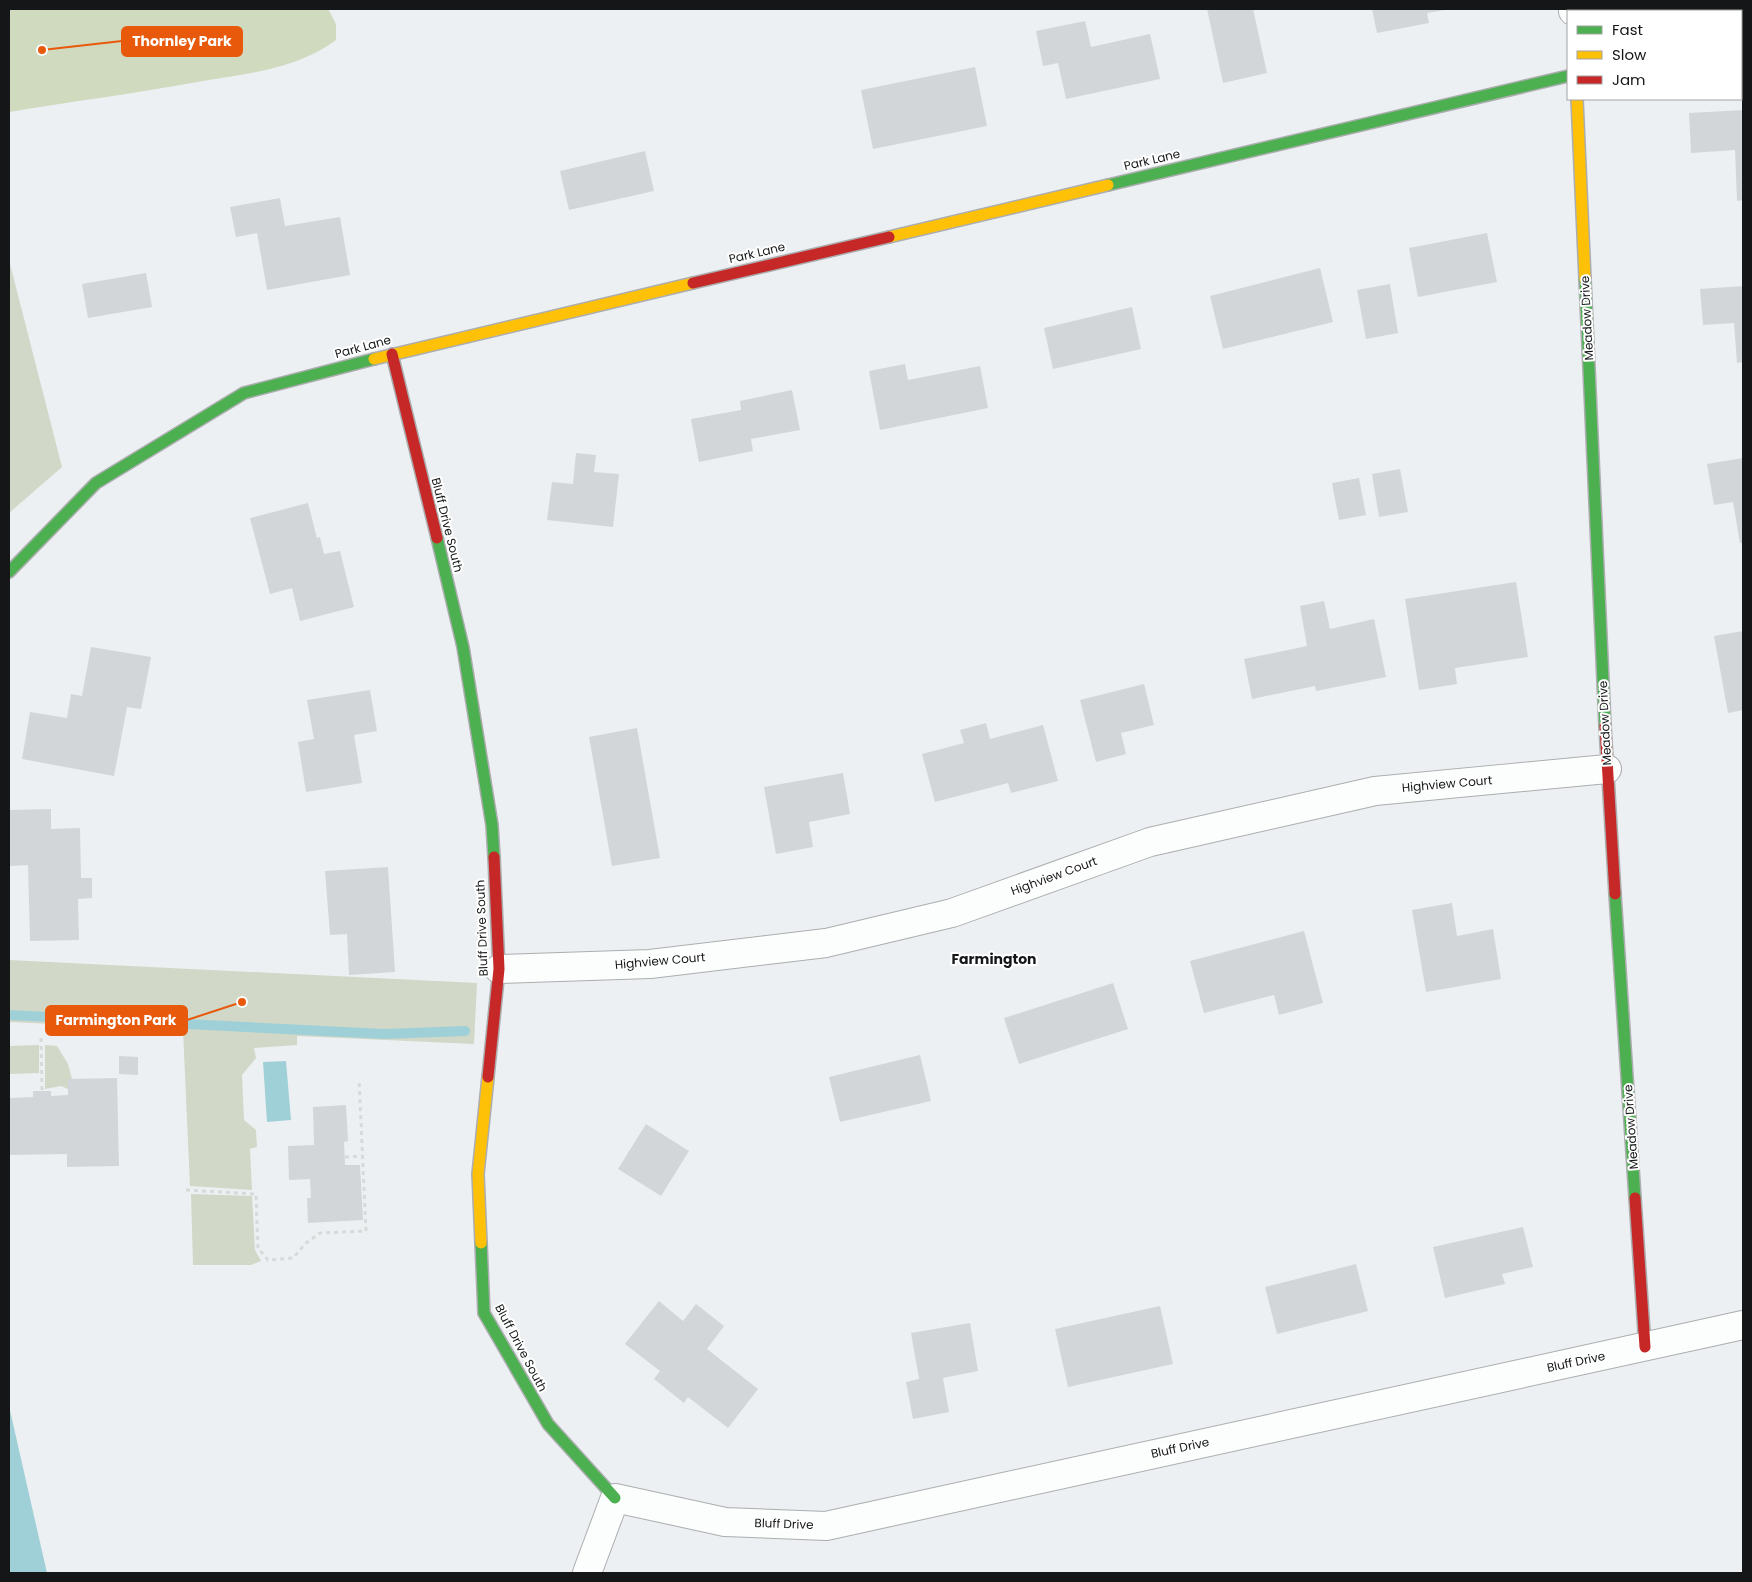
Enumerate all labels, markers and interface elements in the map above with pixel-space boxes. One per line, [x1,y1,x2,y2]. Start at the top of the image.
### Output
legend [1567,10,1742,100]
text: Fast [1612,19,1643,40]
callout: Thornley Park [122,27,242,56]
text: Thornley Park [132,31,232,51]
text: Slow [1612,44,1647,65]
text: Jam [1612,69,1646,90]
street label: Park Lane [1122,145,1182,174]
street label: Park Lane [727,238,787,267]
street label: Meadow Drive [1576,275,1597,361]
street label: Park Lane [333,331,393,362]
street label: Bluff Drive South [428,476,467,574]
street label: Meadow Drive [1594,680,1615,766]
street label: Highview Court [1401,771,1493,796]
street label: Highview Court [1008,852,1099,899]
street label: Bluff Drive South [471,879,492,977]
street label: Highview Court [614,948,706,973]
district label: Farmington [951,949,1037,969]
callout: Farmington Park [46,1006,187,1035]
text: Farmington Park [56,1010,177,1030]
street label: Meadow Drive [1619,1084,1642,1170]
street label: Bluff Drive South [491,1301,552,1395]
street label: Bluff Drive [1545,1347,1607,1376]
street label: Bluff Drive [1149,1433,1211,1462]
street label: Bluff Drive [754,1514,814,1533]

